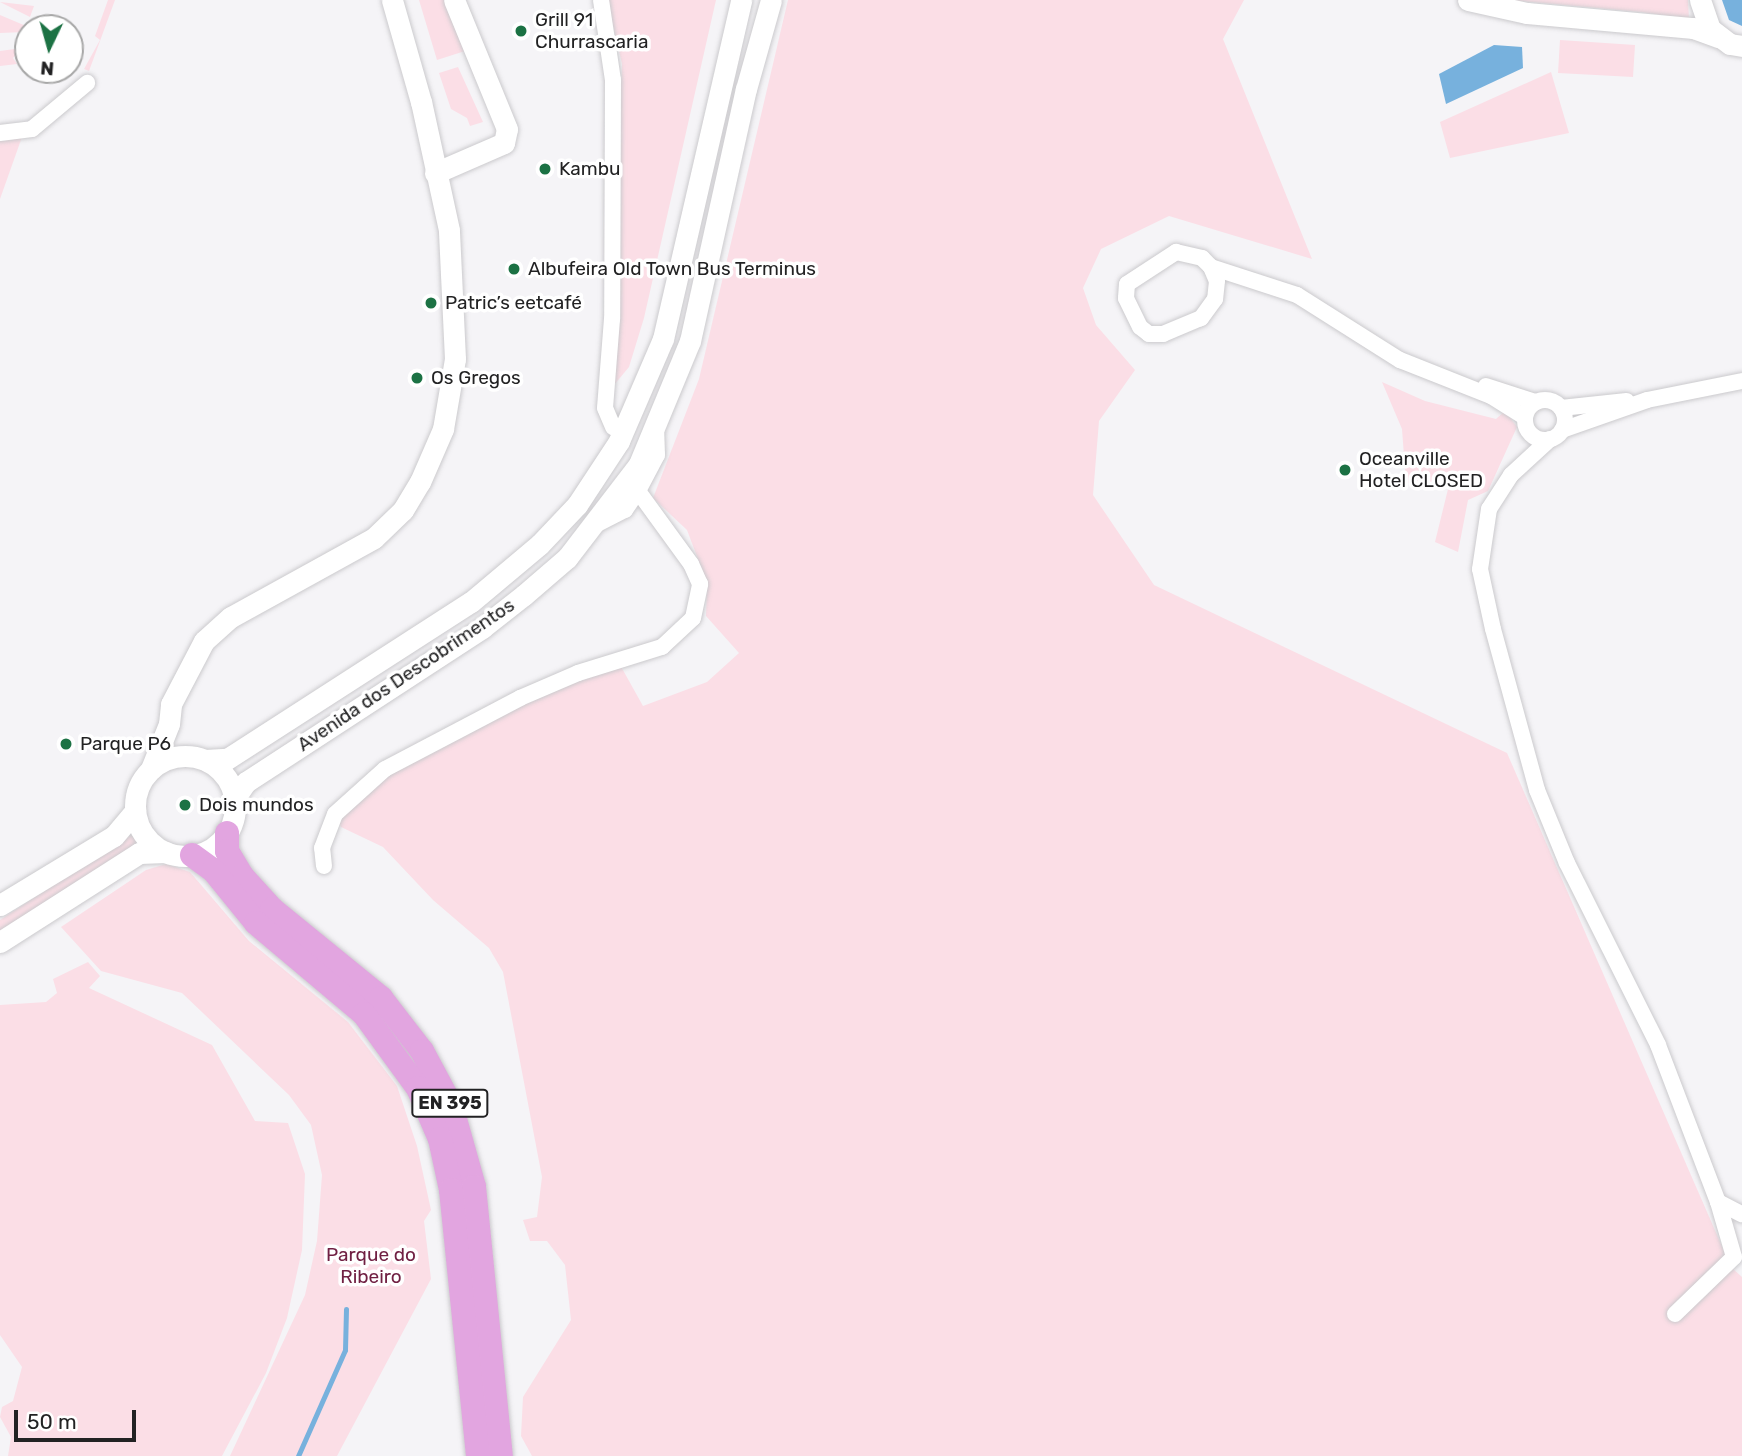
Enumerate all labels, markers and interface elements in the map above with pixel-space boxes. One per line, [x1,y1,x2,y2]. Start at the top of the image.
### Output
place label: Grill 91 Churrascaria [535,9,648,53]
north arrow [14,14,84,84]
marker: Grill 91 Churrascaria [513,23,529,39]
text: N [39,56,55,80]
place label: Kambu [559,158,620,180]
marker: Kambu [537,161,553,177]
place label: Albufeira Old Town Bus Terminus [528,258,817,280]
marker: Albufeira Old Town Bus Terminus [506,261,522,277]
place label: Patric’s eetcafé [445,292,582,314]
marker: Patric’s eetcafé [423,295,439,311]
place label: Os Gregos [431,367,521,389]
marker: Os Gregos [409,370,425,386]
place label: Oceanville Hotel CLOSED [1359,448,1483,492]
marker: Oceanville Hotel CLOSED [1337,462,1353,478]
street label: Avenida dos Descobrimentos [293,594,519,756]
place label: Parque P6 [80,733,171,755]
marker: Parque P6 [58,736,74,752]
place label: Dois mundos [199,794,314,816]
marker: Dois mundos [177,797,193,813]
road number: EN 395 [410,1088,490,1118]
park label: Parque do Ribeiro [326,1244,416,1288]
scale bar [18,1396,140,1440]
text: 50 m [27,1409,77,1434]

